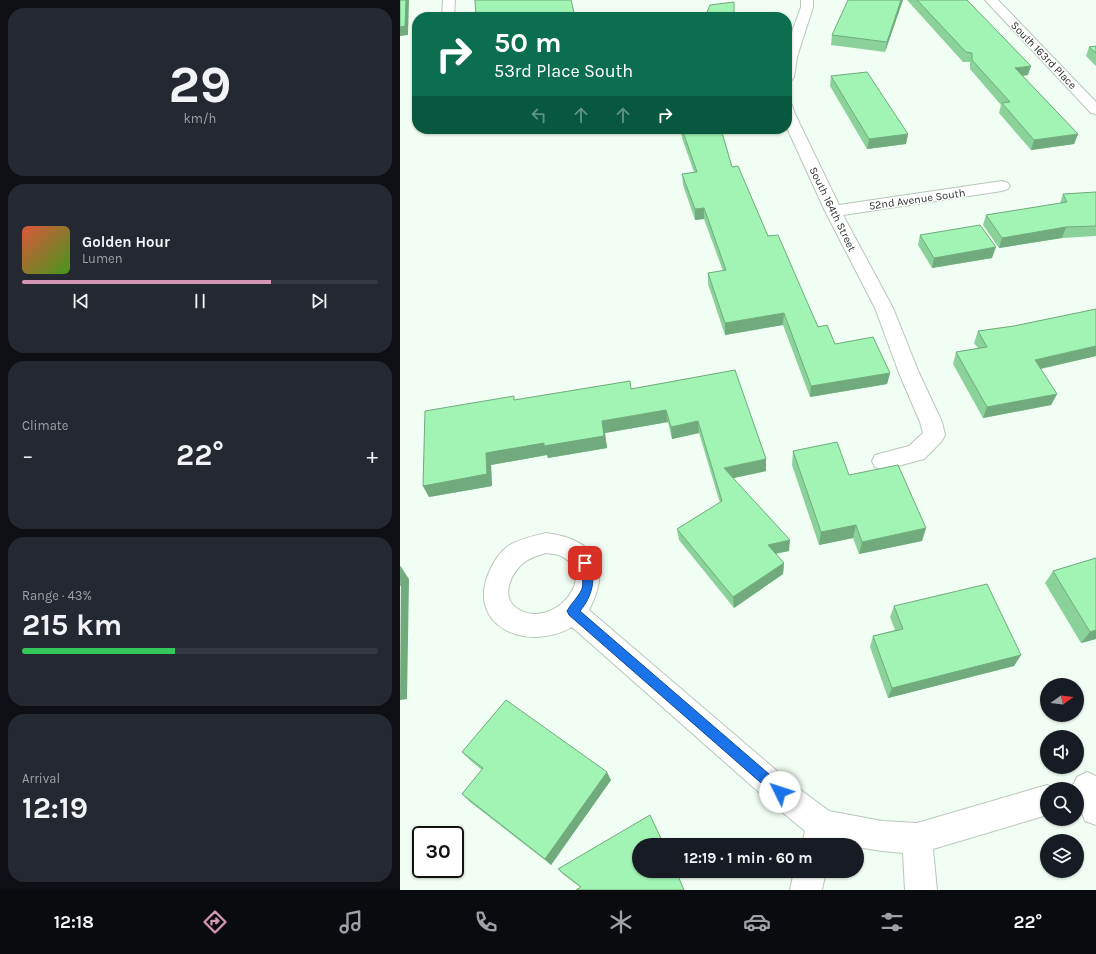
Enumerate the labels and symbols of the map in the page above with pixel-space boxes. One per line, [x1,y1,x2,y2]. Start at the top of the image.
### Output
street label: South 163rd Place [1008,19,1079,92]
street label: South 164th Street [806,165,859,254]
street label: 52nd Avenue South [868,186,966,213]
pin [568,546,602,580]
north arrow [1040,678,1084,722]
position arrow [759,771,801,813]
speed limit sign: 30 [412,826,464,878]

